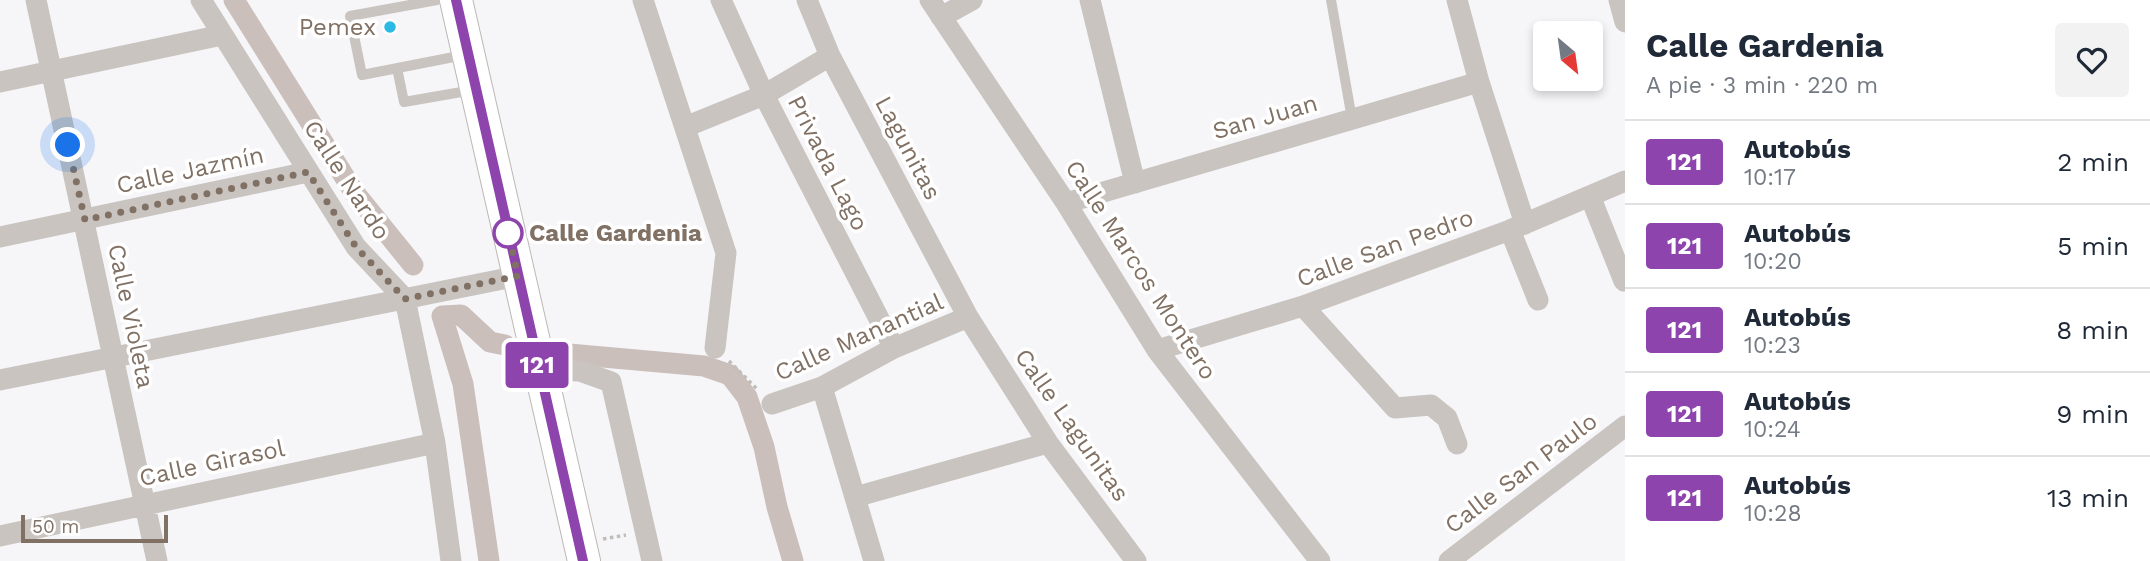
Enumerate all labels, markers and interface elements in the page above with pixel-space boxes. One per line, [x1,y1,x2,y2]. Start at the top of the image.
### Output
place label: Pemex [299,13,376,41]
marker: Pemex [382,19,398,35]
north arrow [1533,21,1603,91]
map controls [1533,21,1603,91]
button: heart [2055,23,2129,97]
text: Calle Gardenia [1646,26,1884,65]
text: A pie · 3 min · 220 m [1646,72,1878,99]
street label: San Juan [1209,89,1321,145]
street label: Privada Lago [782,91,874,235]
street label: Lagunitas [869,92,947,204]
street label: Calle Nardo [298,115,396,245]
your location [50,127,85,162]
text: Autobús [1744,134,1851,164]
street label: Calle Jazmín [114,141,266,199]
text: 2 min [2057,147,2129,177]
text: 121 [1667,148,1702,176]
street label: Calle Marcos Montero [1060,155,1222,385]
text: 10:17 [1744,164,1796,191]
street label: Calle San Pedro [1293,203,1477,293]
marker: Calle Gardenia [493,218,523,248]
text: Autobús [1744,218,1851,248]
place label: Calle Gardenia [529,219,702,247]
text: 5 min [2057,231,2129,261]
text: 121 [1667,232,1702,260]
street label: Calle Violeta [102,241,160,391]
text: 10:20 [1744,248,1802,275]
street label: Calle Manantial [771,287,948,387]
text: Autobús [1744,302,1851,332]
text: 8 min [2056,315,2129,345]
text: 121 [1667,316,1702,344]
text: 10:23 [1744,332,1801,359]
line badge: 121 [497,342,577,388]
street label: Calle Lagunitas [1009,343,1135,507]
text: 121 [520,351,555,379]
text: Autobús [1744,386,1851,416]
text: 9 min [2056,399,2129,429]
text: 121 [1667,400,1702,428]
street label: Calle San Paulo [1439,407,1603,539]
text: 10:24 [1744,416,1801,443]
street label: Calle Girasol [137,434,288,492]
text: Autobús [1744,470,1851,500]
text: 13 min [2047,483,2129,513]
text: 121 [1667,484,1702,512]
text: 10:28 [1744,500,1802,527]
scale bar [21,512,168,544]
text: 50 m [32,515,79,538]

